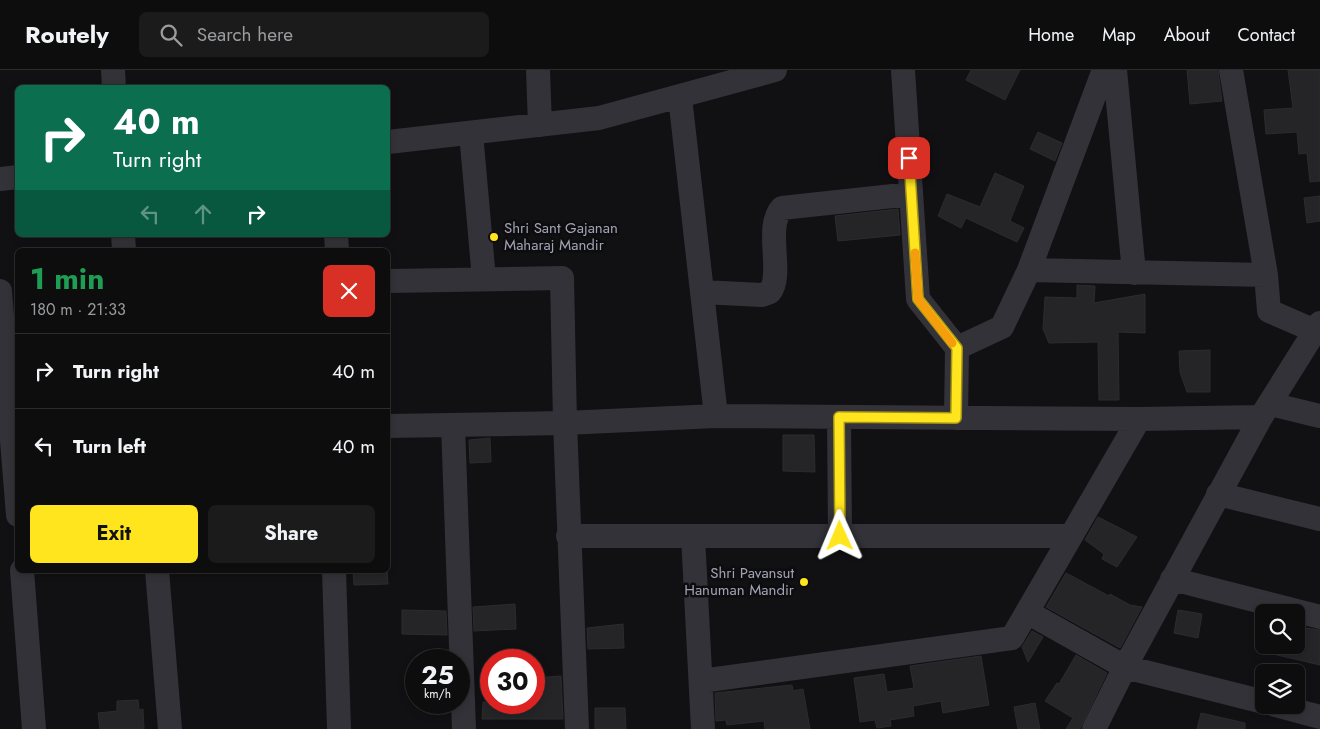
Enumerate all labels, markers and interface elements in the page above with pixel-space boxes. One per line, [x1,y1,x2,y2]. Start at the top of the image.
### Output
search box [139,12,489,57]
text: Routely [25,17,109,52]
icon: search [157,21,185,49]
text: Search here [197,21,293,48]
text: Home [1028,22,1074,48]
text: Map [1102,22,1136,48]
text: About [1164,22,1209,48]
text: Contact [1237,22,1295,48]
text: 40 m [113,97,200,147]
icon: right [30,105,95,170]
pin [888,137,930,179]
text: Turn right [113,143,201,175]
icon: arrive [895,144,923,172]
icon: left [136,200,164,228]
icon: ahead [189,200,217,228]
icon: right [242,200,270,228]
place label: Shri Sant Gajanan Maharaj Mandir [504,217,618,256]
marker: Shri Sant Gajanan Maharaj Mandir [488,231,500,243]
text: 1 min [30,257,104,300]
button: close [323,265,375,317]
text: 180 m · 21:33 [30,298,126,321]
icon: right [30,357,58,385]
text: Turn right [73,358,159,385]
text: 40 m [332,358,375,385]
icon: left [30,432,58,460]
text: Turn left [73,433,146,460]
text: 40 m [332,433,375,460]
button: Exit [30,505,198,563]
button: Share [208,505,375,563]
position arrow [813,509,865,561]
place label: Shri Pavansut Hanuman Mandir [684,562,795,601]
marker: Shri Pavansut Hanuman Mandir [798,576,810,588]
map controls [1255,604,1305,714]
button: search [1255,604,1305,654]
speed limit sign: 30 [480,649,545,714]
text: 25 [421,657,454,693]
button: layers [1255,664,1305,714]
text: km/h [424,685,451,703]

